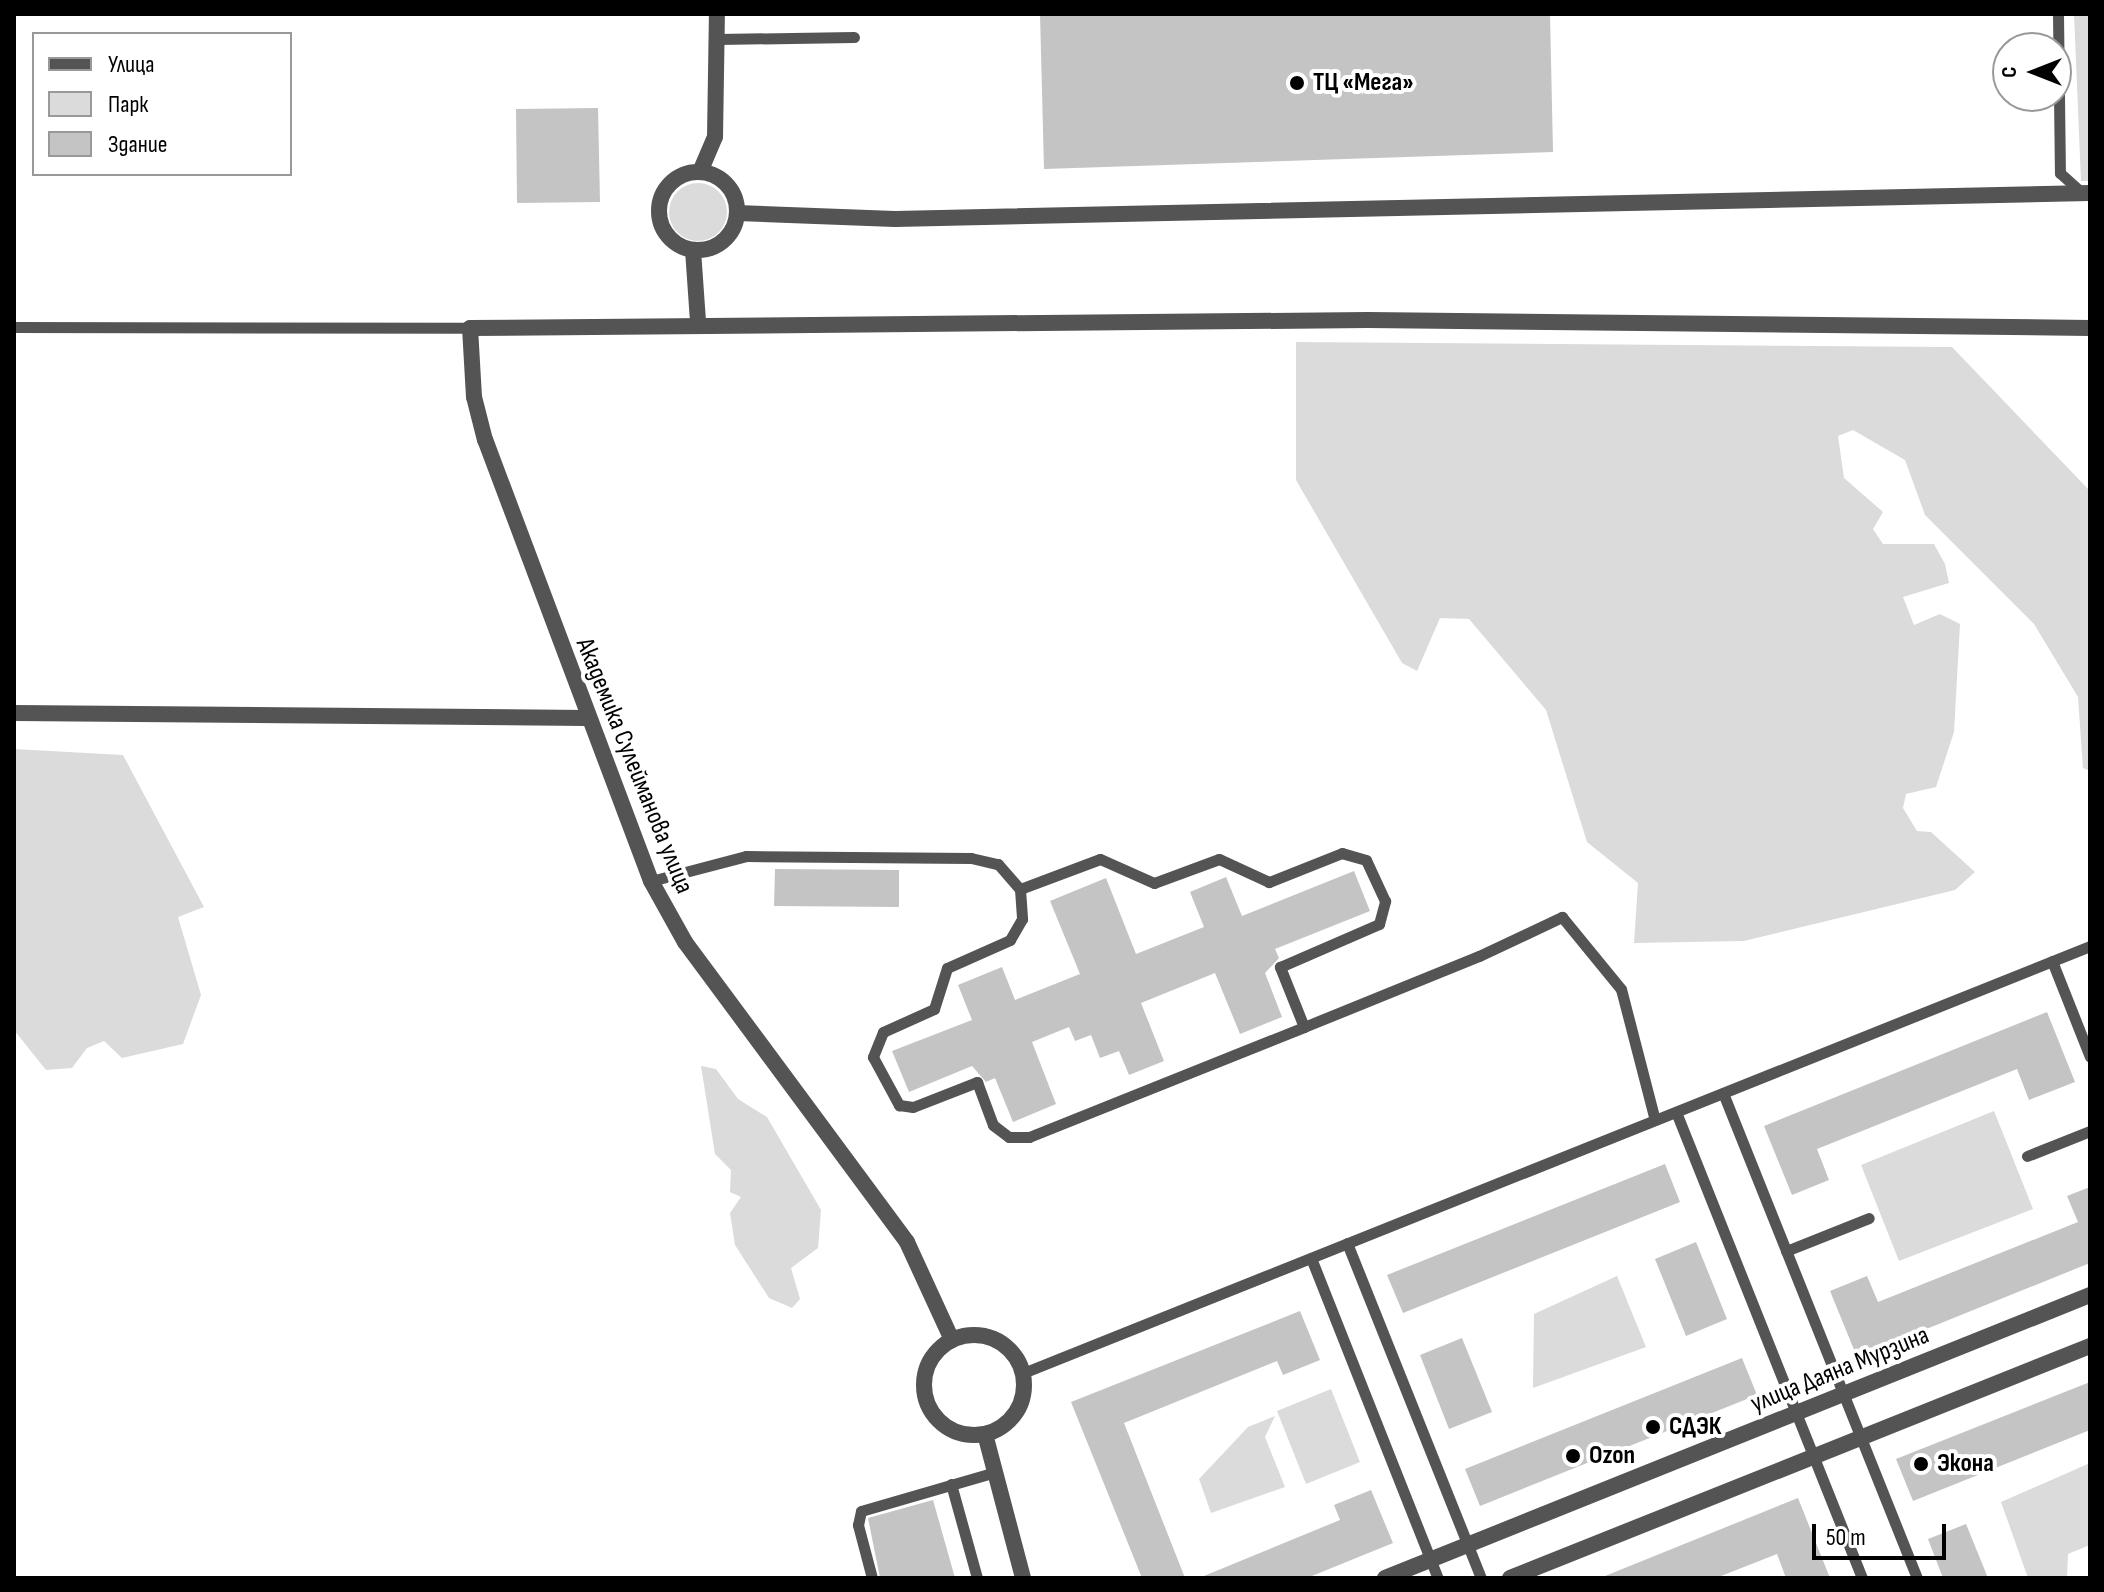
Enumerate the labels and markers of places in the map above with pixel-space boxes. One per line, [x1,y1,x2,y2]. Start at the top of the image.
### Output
place label: ТЦ «Мега» [1313,67,1414,99]
marker: ТЦ «Мега» [1288,74,1306,92]
place label: СДЭК [1669,1411,1721,1443]
marker: СДЭК [1644,1418,1662,1436]
place label: Ozon [1589,1440,1635,1472]
marker: Ozon [1564,1447,1582,1465]
place label: Экона [1937,1448,1994,1480]
marker: Экона [1912,1455,1930,1473]

